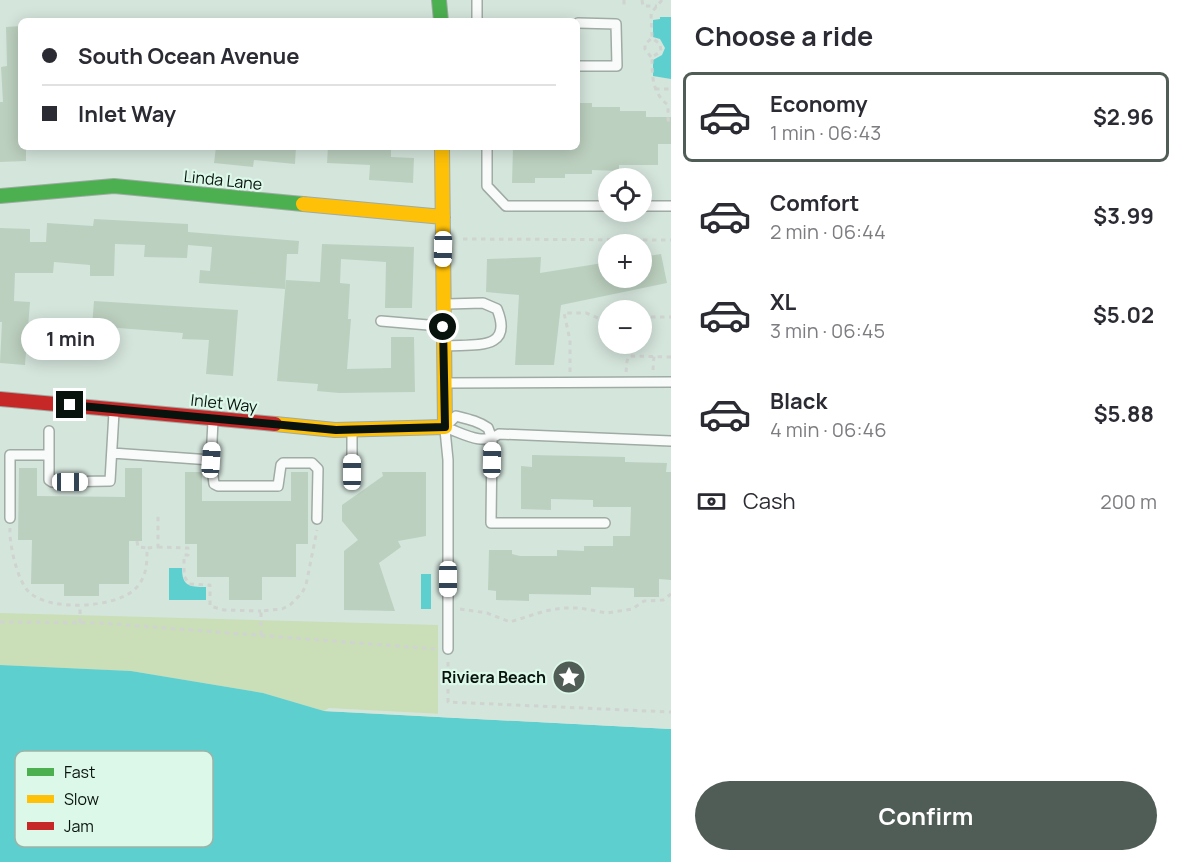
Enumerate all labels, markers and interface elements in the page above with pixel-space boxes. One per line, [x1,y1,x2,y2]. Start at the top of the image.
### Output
text: Choose a ride [695,17,873,54]
text: South Ocean Avenue [78,41,299,71]
text: Economy [770,89,868,119]
icon: car [698,90,752,144]
text: Inlet Way [78,99,176,129]
text: $2.96 [1093,102,1154,132]
text: 1 min · 06:43 [770,119,881,146]
street label: Linda Lane [183,165,263,195]
map controls [598,168,652,354]
button: locate [598,168,652,222]
text: Comfort [770,188,859,218]
icon: car [698,189,752,243]
text: $3.99 [1093,201,1154,231]
text: 2 min · 06:44 [770,218,886,245]
car [434,231,452,267]
button: + [598,234,652,288]
text: XL [770,287,796,317]
icon: car [698,288,752,342]
button: − [598,300,652,354]
text: $5.02 [1093,300,1154,330]
route start [429,313,456,340]
text: 3 min · 06:45 [770,317,885,344]
callout: 1 min [20,318,119,360]
text: 1 min [46,325,95,352]
text: Black [770,386,827,416]
icon: car [698,387,752,441]
street label: Inlet Way [190,389,259,418]
route end [56,391,83,418]
text: $5.88 [1094,399,1154,429]
text: 4 min · 06:46 [770,416,887,443]
car [201,441,221,479]
car [483,442,501,478]
car [343,454,361,490]
car [52,473,88,491]
icon: cash [695,485,728,518]
text: Cash [743,486,796,516]
text: 200 m [1100,488,1157,515]
car [439,561,457,597]
place icon: Riviera Beach [551,659,587,695]
place label: Riviera Beach [441,666,546,688]
legend [15,751,213,847]
text: Fast [64,761,95,783]
button: Confirm [695,781,1157,850]
text: Slow [64,788,99,810]
text: Jam [64,815,94,837]

